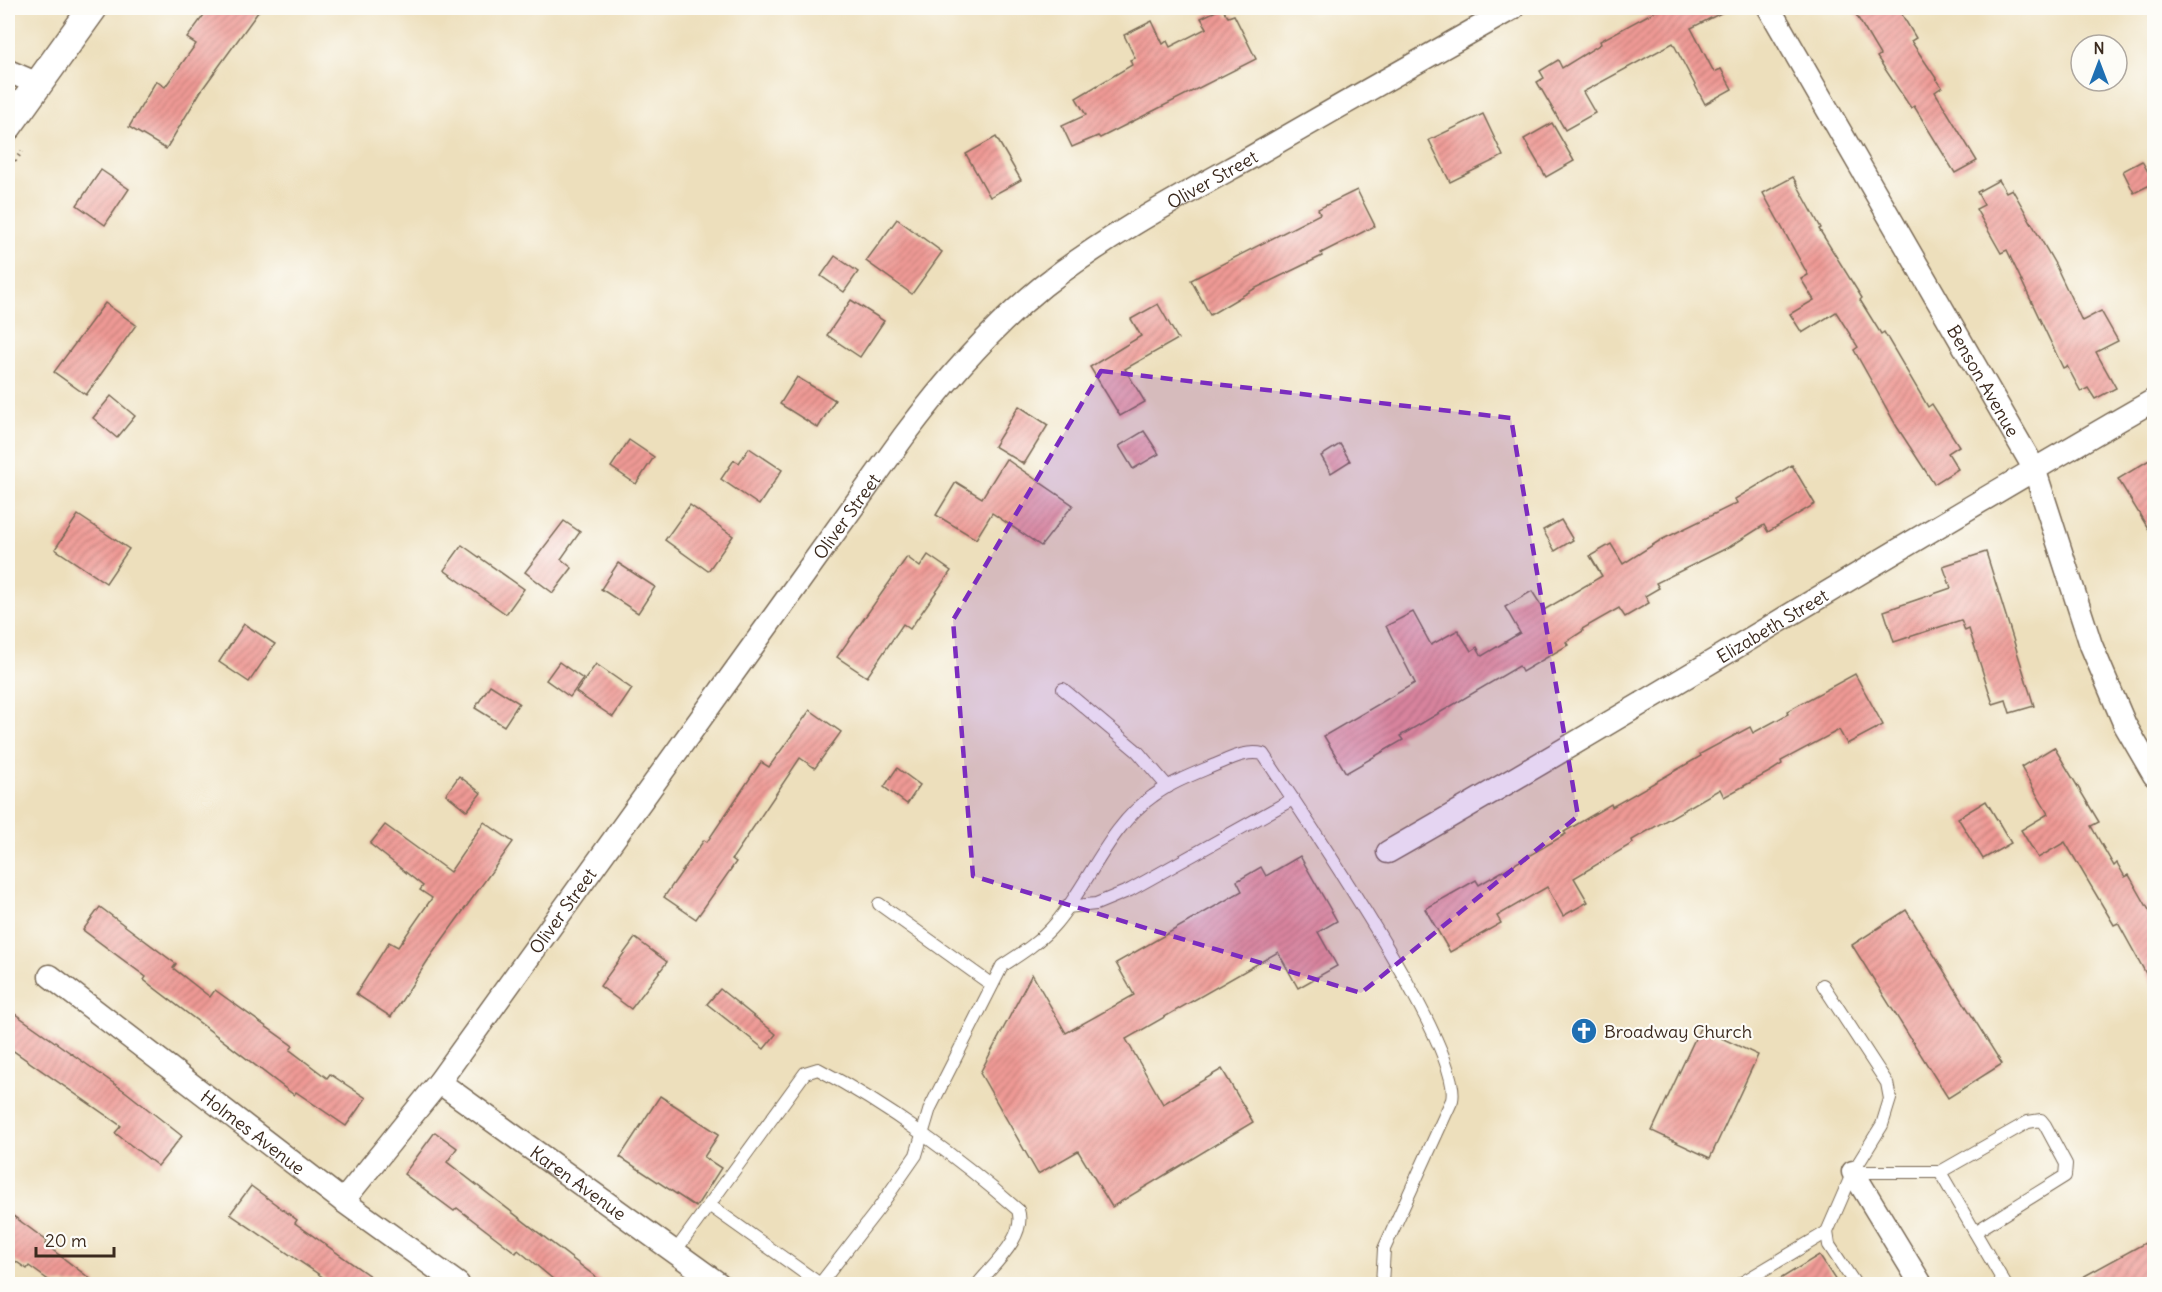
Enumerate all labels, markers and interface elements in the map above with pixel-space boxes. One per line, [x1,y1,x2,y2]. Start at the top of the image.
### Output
north arrow [2069,33,2129,93]
text: N [2093,38,2105,58]
street label: Oliver Street [1163,145,1261,214]
street label: Benson Avenue [1942,321,2025,441]
street label: Oliver Street [808,469,885,564]
street label: Elizabeth Street [1712,583,1832,668]
street label: Oliver Street [524,863,601,958]
church icon: Broadway Church [1569,1016,1599,1046]
place label: Broadway Church [1604,1020,1752,1043]
street label: Holmes Avenue [196,1085,310,1179]
street label: Karen Avenue [526,1140,631,1225]
scale bar [36,1220,114,1258]
text: 20 m [45,1229,87,1252]

